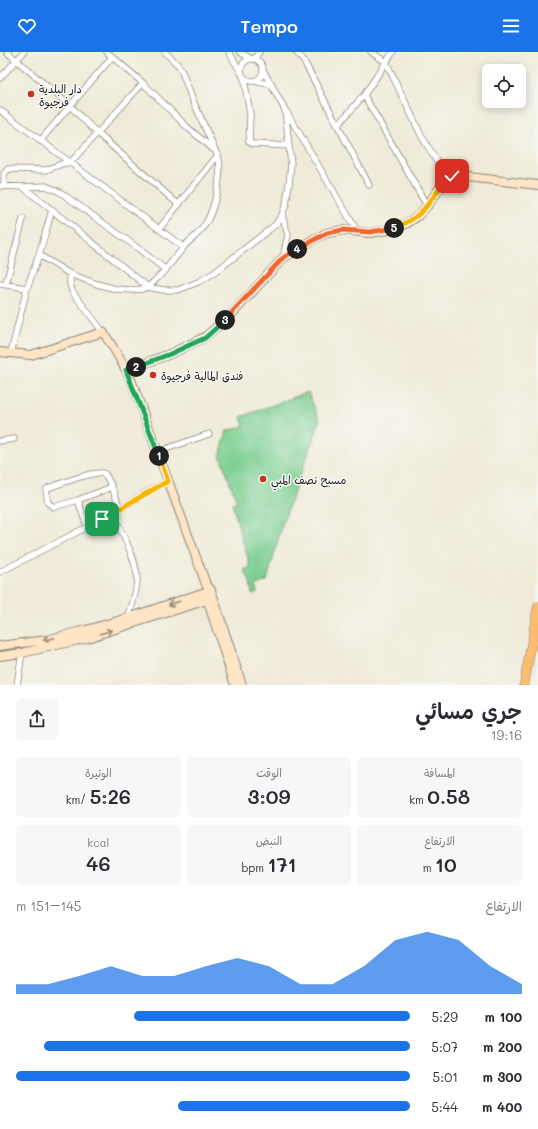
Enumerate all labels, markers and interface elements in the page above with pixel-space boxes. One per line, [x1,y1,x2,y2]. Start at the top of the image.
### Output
text: Tempo [240,14,298,38]
icon: heart [16,15,38,37]
icon: menu [500,15,522,37]
map controls [482,64,526,108]
button: locate [482,64,526,108]
place label: دار البلدية فرجيوة [39,81,82,110]
marker: دار البلدية فرجيوة [26,89,36,99]
pin [435,159,469,193]
icon: check [441,165,463,187]
pin: 5 [384,218,404,238]
text: 5 [391,220,397,235]
pin: 4 [287,239,307,259]
text: 4 [294,241,300,256]
pin: 3 [215,310,235,330]
text: 3 [222,312,228,327]
pin: 2 [126,357,146,377]
text: 2 [133,359,139,374]
place label: فندق المالية فرجيوة [161,368,243,384]
marker: فندق المالية فرجيوة [148,370,158,380]
pin: 1 [149,446,169,466]
text: 1 [157,448,161,463]
place label: مسبح نصف المبي [271,472,346,491]
marker: مسبح نصف المبي [258,474,268,484]
pin [85,502,119,536]
icon: arrive [91,508,113,530]
one-way arrow [168,599,180,607]
one-way arrow [100,628,113,635]
one-way arrow [43,635,56,643]
text: جري مسائي [415,696,522,725]
button: share [16,698,58,740]
text: 19:16 [491,726,522,743]
text: الوتيرة [85,765,112,780]
text: الوقت [256,765,282,780]
text: المسافة [424,765,455,780]
text: 5:26 [90,783,131,809]
text: 3:09 [248,783,290,809]
text: 0.58 [427,783,470,809]
text: /km [66,792,90,807]
text: km [409,792,427,807]
text: النبض [256,833,282,848]
text: الارتفاع [424,833,455,848]
text: kcal [87,835,109,850]
text: 46 [86,850,111,876]
text: 171 [268,851,297,877]
text: 10 [435,851,457,877]
text: bpm [242,860,268,875]
text: m [423,860,435,875]
text: 145–151 m [16,897,81,914]
text: الارتفاع [486,897,522,914]
text: 5:29 [431,1008,458,1025]
text: 100 m [485,1008,522,1025]
text: 5:07 [431,1038,458,1055]
text: 200 m [483,1038,522,1055]
text: 5:01 [433,1068,458,1085]
text: 300 m [482,1068,522,1085]
text: 5:44 [431,1098,458,1115]
text: 400 m [482,1098,522,1115]

